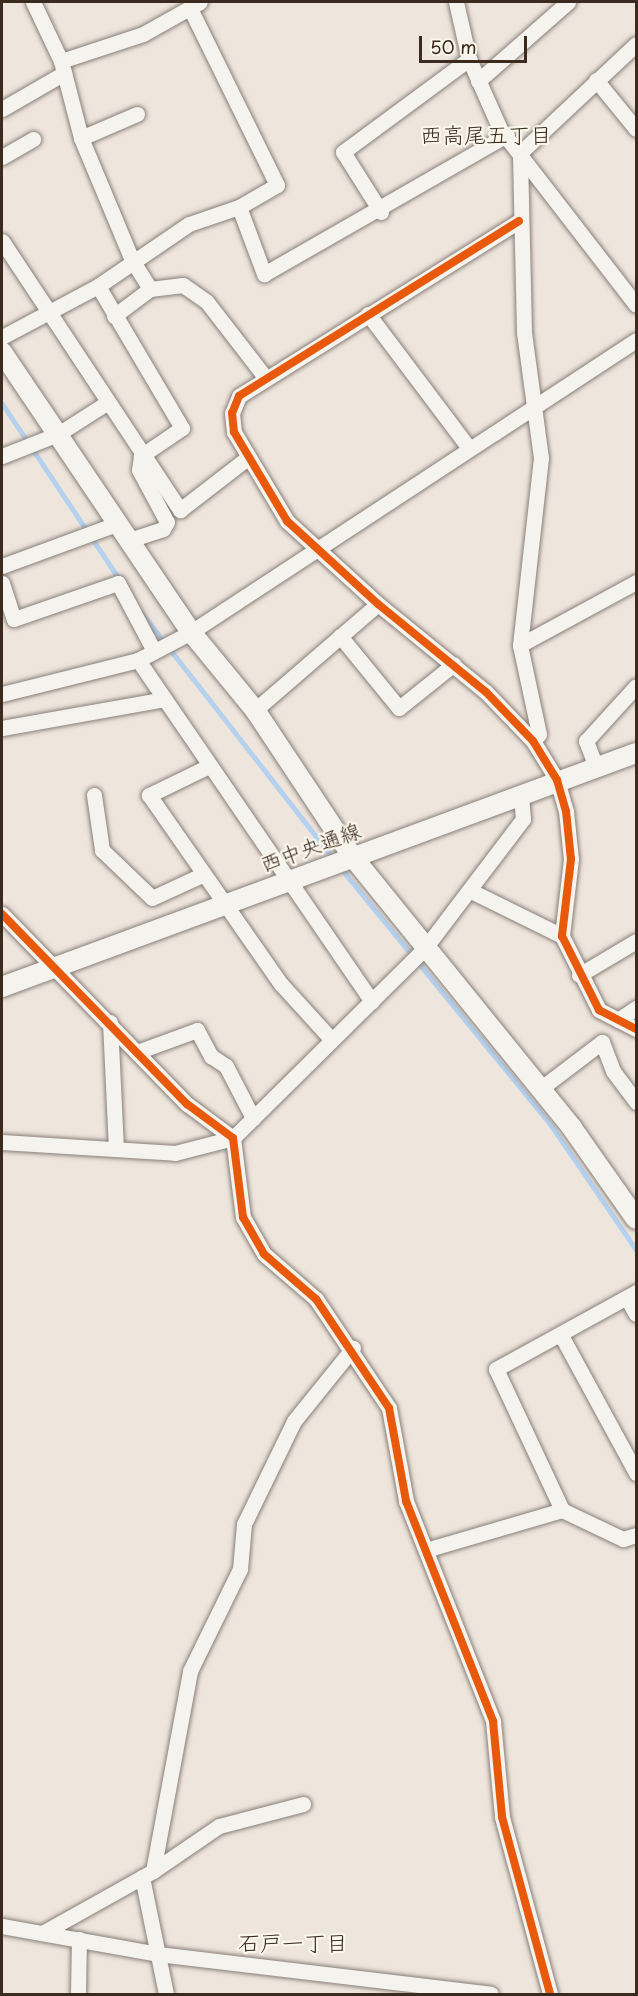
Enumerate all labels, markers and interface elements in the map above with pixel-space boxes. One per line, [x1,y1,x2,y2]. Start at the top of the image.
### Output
scale bar [422,24,530,62]
text: 50 m [430,33,477,60]
district label: 西高尾五丁目 [420,121,552,147]
street label: 西中央通線 [256,816,364,876]
district label: 石戸一丁目 [238,1929,348,1955]

